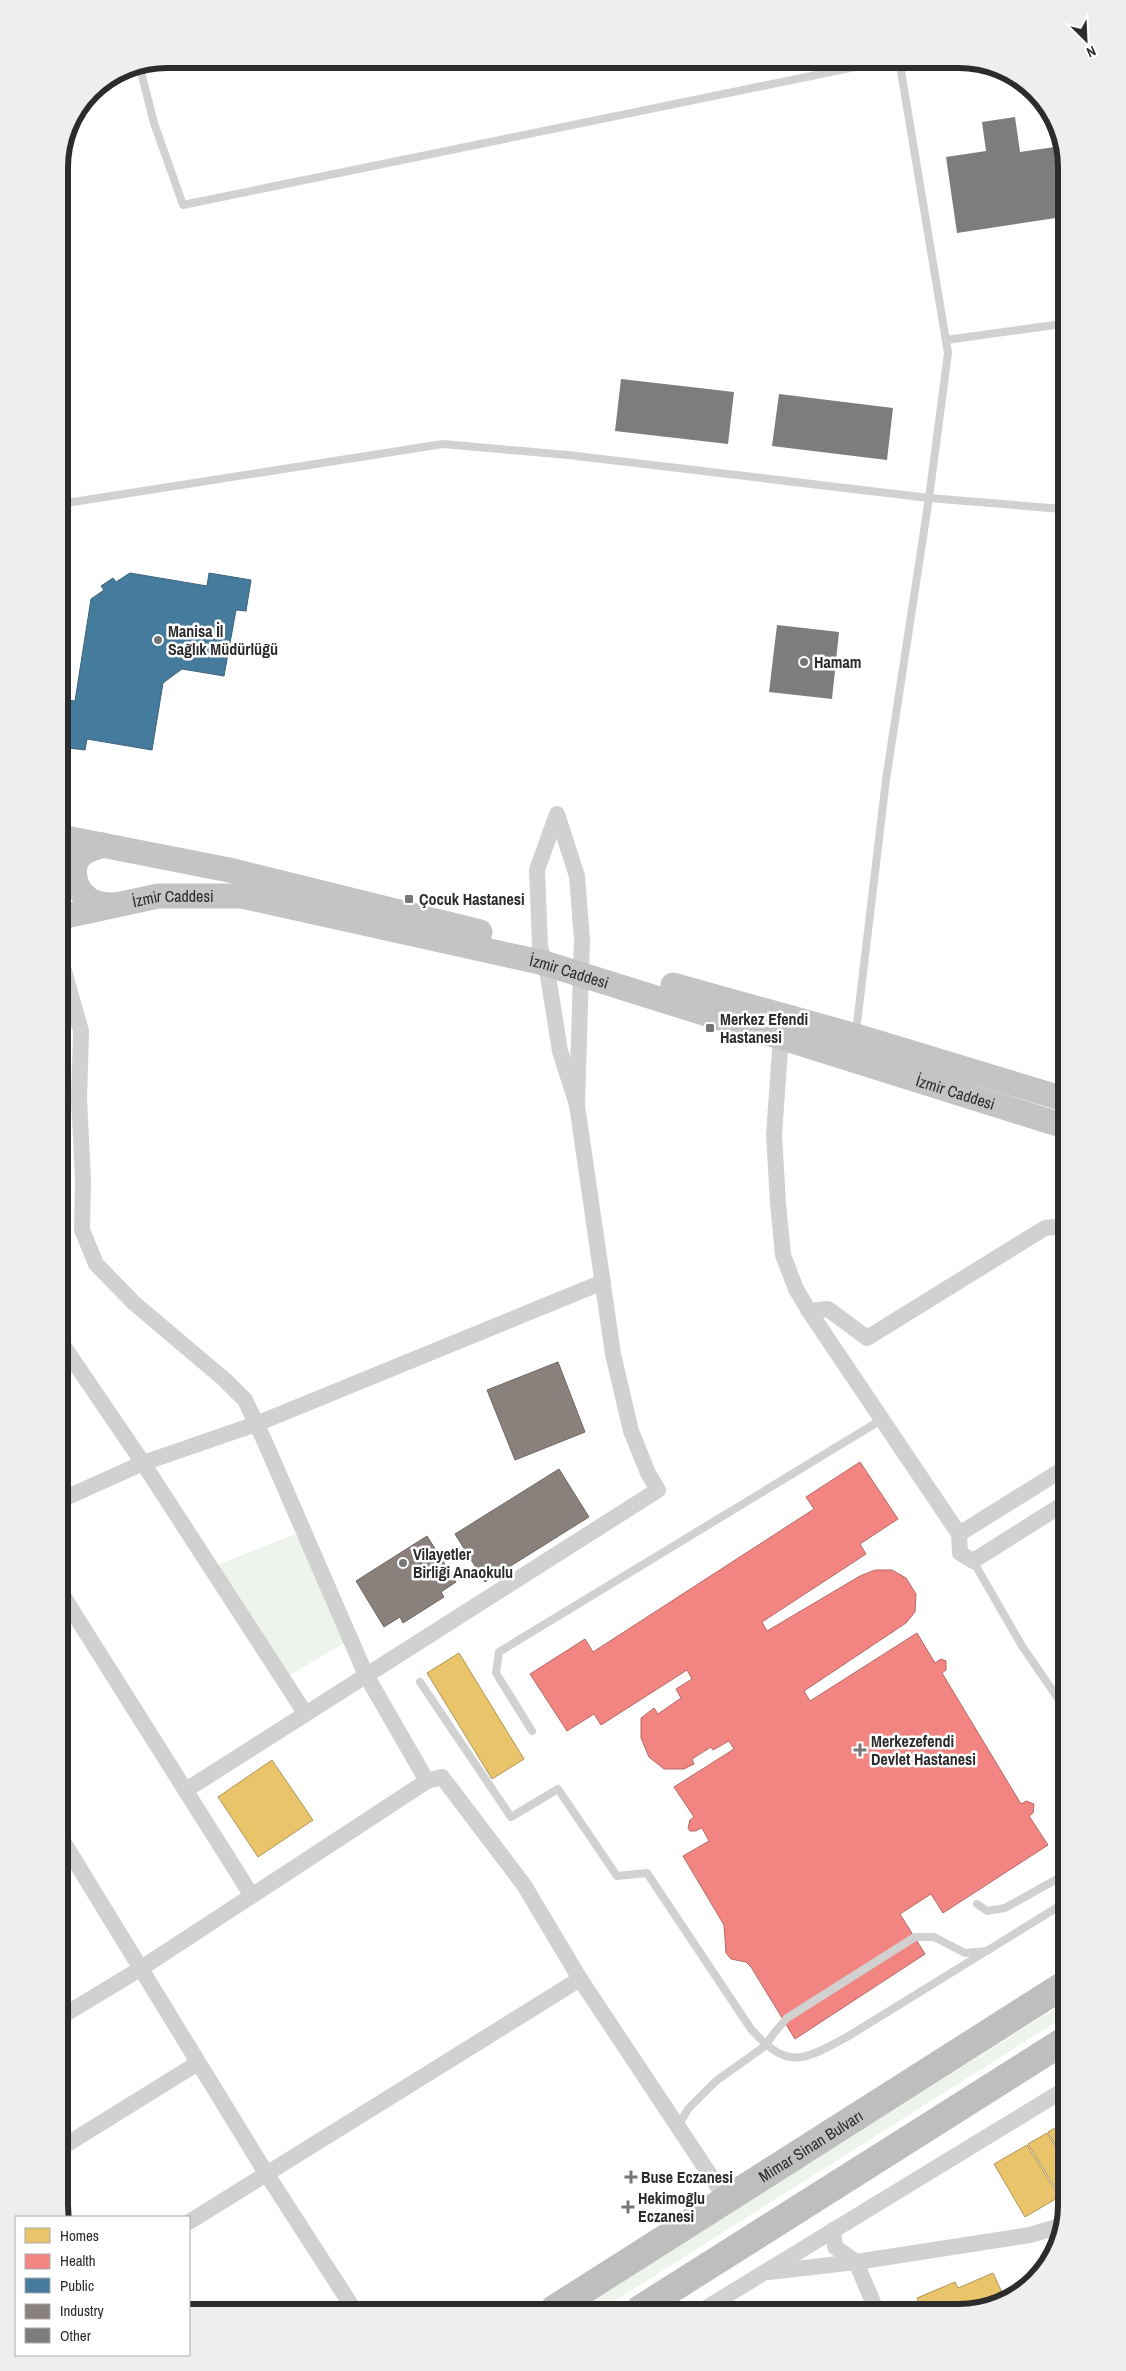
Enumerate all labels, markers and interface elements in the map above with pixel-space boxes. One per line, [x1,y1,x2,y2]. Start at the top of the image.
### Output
north arrow [1061,15,1111,65]
text: N [1084,42,1099,62]
place label: Manisa İl Sağlık Müdürlüğü [168,620,278,660]
marker: Manisa İl Sağlık Müdürlüğü [152,634,164,646]
place label: Hamam [814,651,861,673]
marker: Hamam [798,656,810,668]
street label: İzmir Caddesi [130,885,214,912]
place label: Çocuk Hastanesi [419,888,525,910]
marker: Çocuk Hastanesi [403,893,415,905]
street label: İzmir Caddesi [528,949,611,994]
place label: Merkez Efendi Hastanesi [720,1008,808,1048]
marker: Merkez Efendi Hastanesi [704,1022,716,1034]
street label: İzmir Caddesi [913,1069,998,1115]
place label: Vilayetler Birliği Anaokulu [413,1543,513,1583]
marker: Vilayetler Birliği Anaokulu [397,1557,409,1569]
place label: Merkezefendi Devlet Hastanesi [871,1730,976,1770]
marker: Merkezefendi Devlet Hastanesi [853,1743,867,1757]
street label: Mimar Sinan Bulvarı [754,2105,867,2187]
place label: Buse Eczanesi [641,2166,733,2188]
marker: Buse Eczanesi [625,2171,637,2183]
place label: Hekimoğlu Eczanesi [638,2187,705,2227]
marker: Hekimoğlu Eczanesi [622,2201,634,2213]
legend [15,2216,190,2356]
text: Homes [60,2225,99,2246]
text: Health [60,2250,96,2271]
text: Public [60,2275,94,2296]
text: Industry [60,2300,105,2321]
text: Other [60,2325,91,2346]

